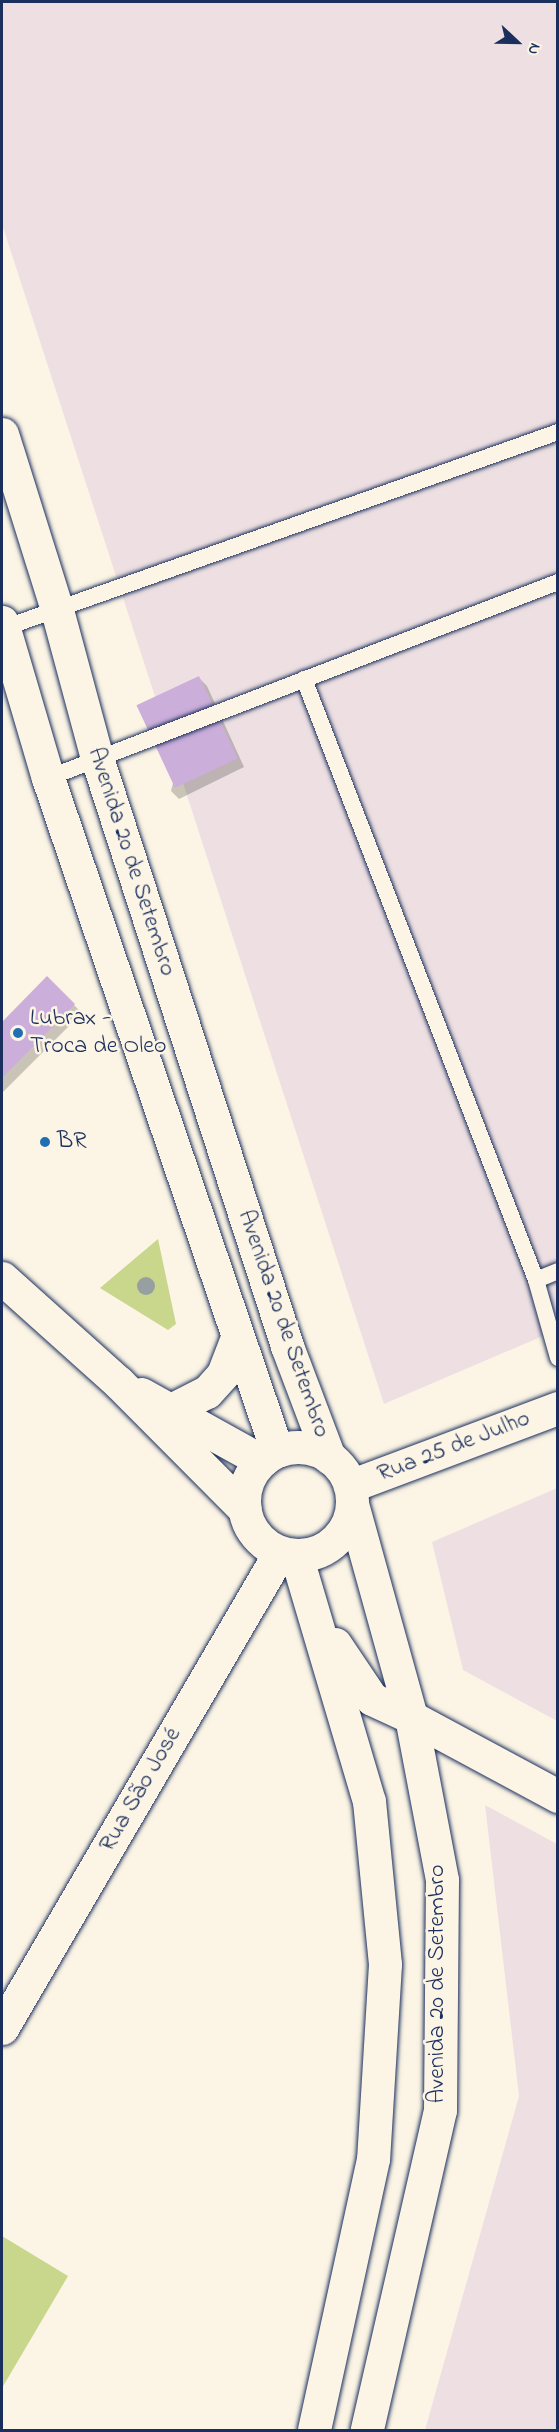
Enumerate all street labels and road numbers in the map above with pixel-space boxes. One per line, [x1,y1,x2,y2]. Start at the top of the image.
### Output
street label: Avenida 20 de Setembro [80,744,182,980]
street label: Avenida 20 de Setembro [231,1206,335,1442]
street label: Rua 25 de Julho [374,1405,534,1489]
street label: Rua São José [94,1723,188,1857]
street label: Avenida 20 de Setembro [424,1865,452,2103]

